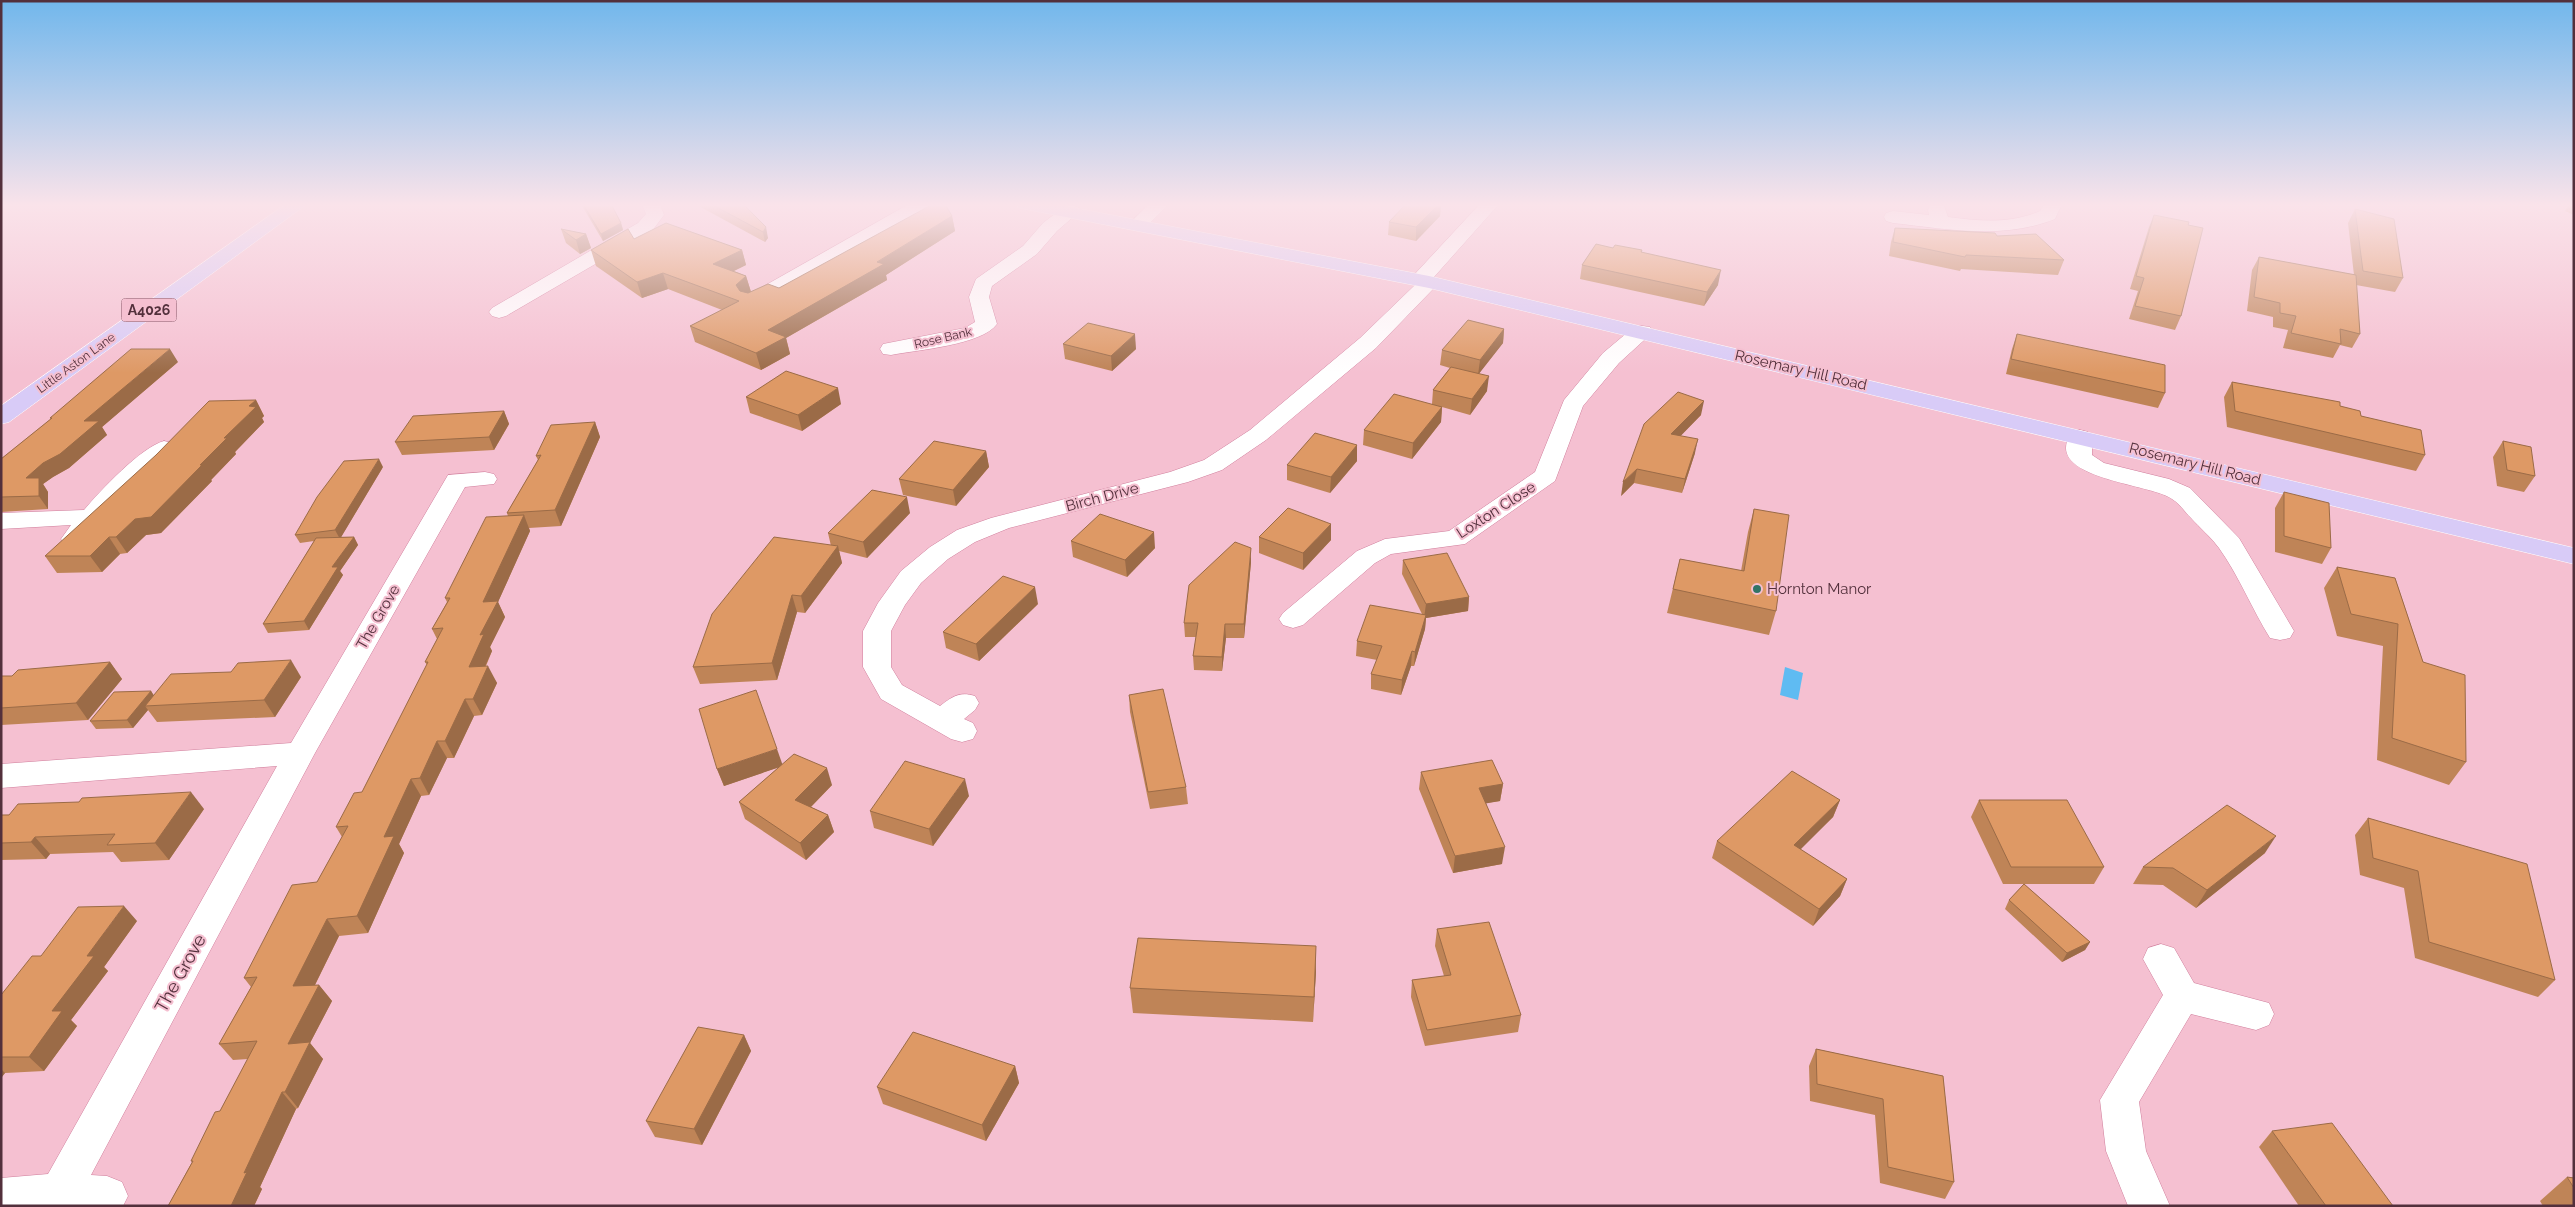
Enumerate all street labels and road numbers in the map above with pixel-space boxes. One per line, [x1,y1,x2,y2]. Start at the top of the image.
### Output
road number: A4026 [122,298,176,322]
street label: Rose Bank [913,324,974,351]
street label: Little Aston Lane [34,330,118,396]
street label: Rosemary Hill Road [1733,346,1869,394]
street label: Rosemary Hill Road [2127,439,2263,489]
street label: Loxton Close [1453,478,1539,542]
street label: Birch Drive [1064,479,1141,515]
street label: The Grove [352,581,404,652]
street label: The Grove [150,930,210,1016]

